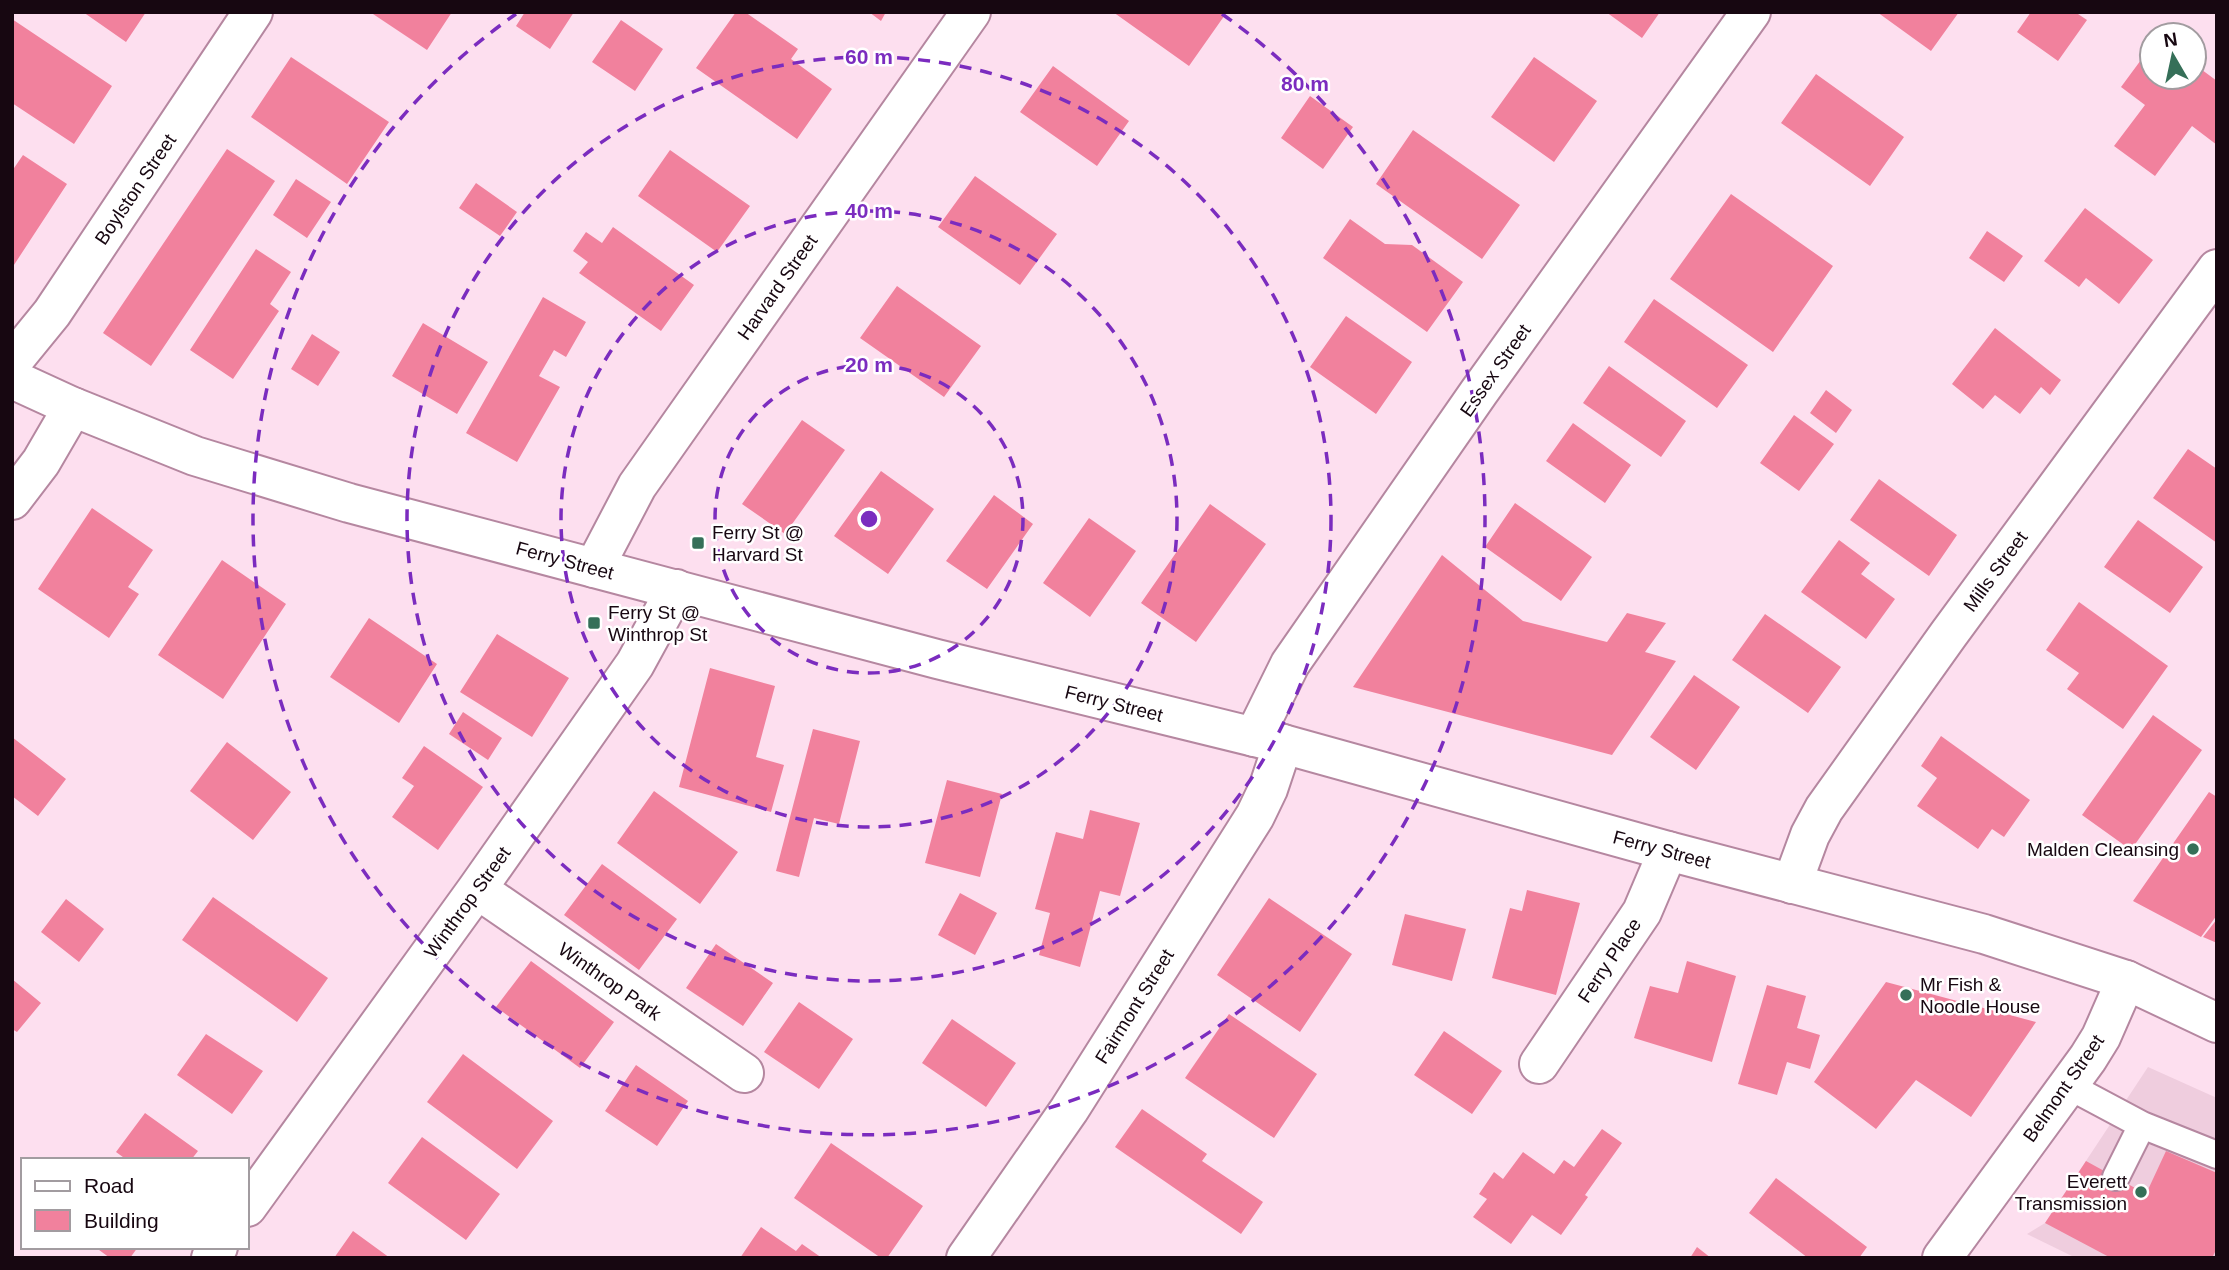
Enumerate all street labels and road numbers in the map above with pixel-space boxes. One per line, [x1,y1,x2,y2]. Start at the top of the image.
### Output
street label: Boylston Street [91,129,181,249]
street label: Harvard Street [733,230,822,344]
street label: Essex Street [1456,320,1535,420]
street label: Mills Street [1959,527,2032,615]
street label: Ferry Street [514,537,617,584]
street label: Ferry Street [1063,681,1166,726]
street label: Ferry Street [1611,826,1714,873]
street label: Winthrop Street [420,842,515,962]
street label: Ferry Place [1574,914,1645,1006]
street label: Winthrop Park [554,938,665,1025]
street label: Fairmont Street [1091,945,1178,1067]
street label: Belmont Street [2019,1030,2108,1146]

